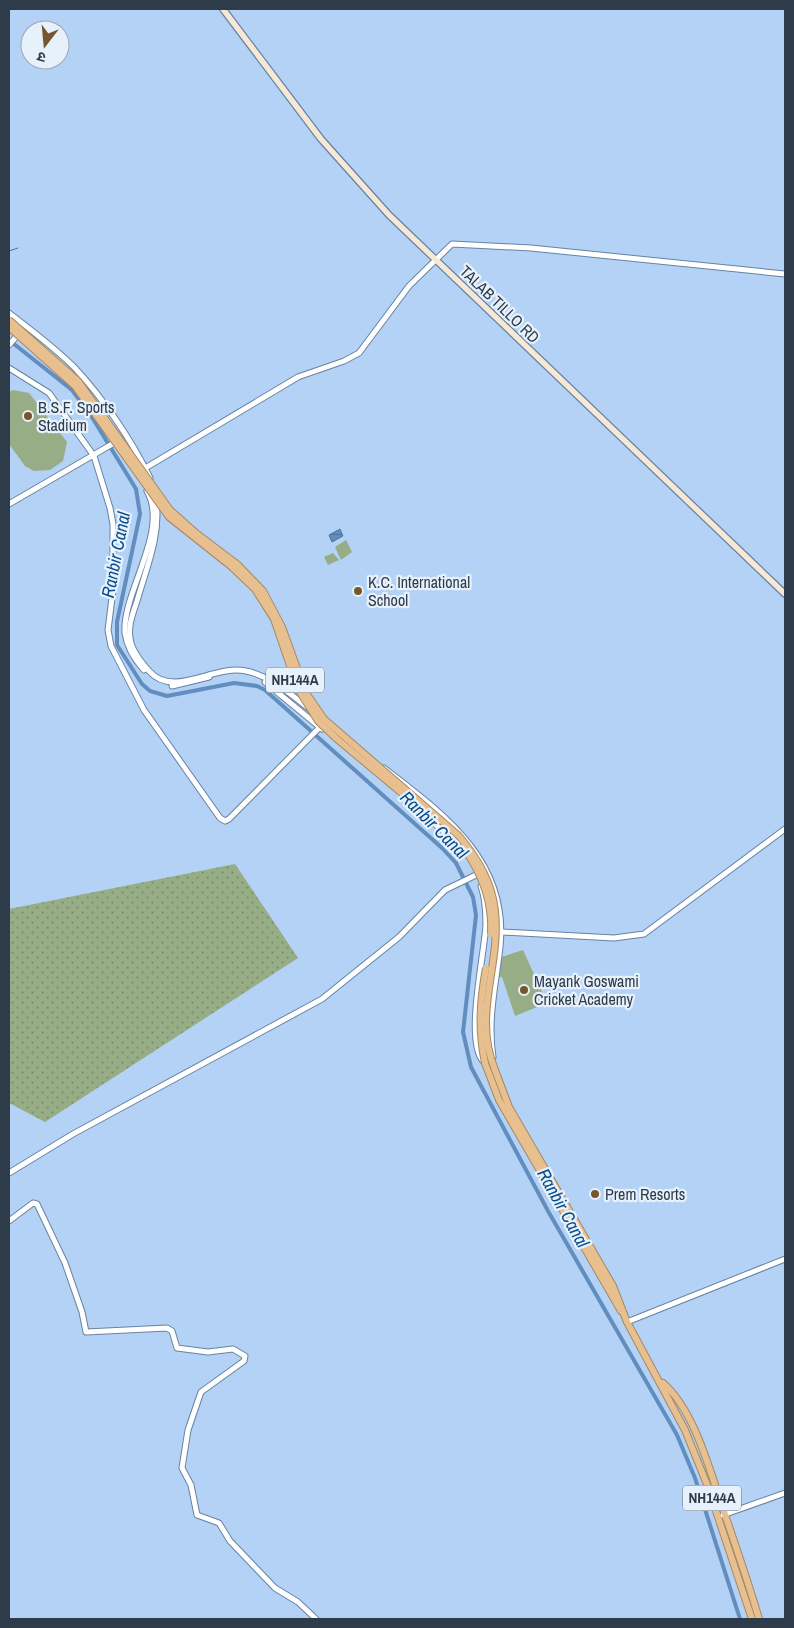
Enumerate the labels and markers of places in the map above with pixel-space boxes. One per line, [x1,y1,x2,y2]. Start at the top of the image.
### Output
place label: B.S.F. Sports Stadium [38,396,115,436]
marker: B.S.F. Sports Stadium [22,410,34,422]
place label: K.C. International School [368,571,470,611]
marker: K.C. International School [352,585,364,597]
place label: Mayank Goswami Cricket Academy [534,970,639,1010]
marker: Mayank Goswami Cricket Academy [518,984,530,996]
place label: Prem Resorts [605,1183,685,1205]
marker: Prem Resorts [589,1188,601,1200]

